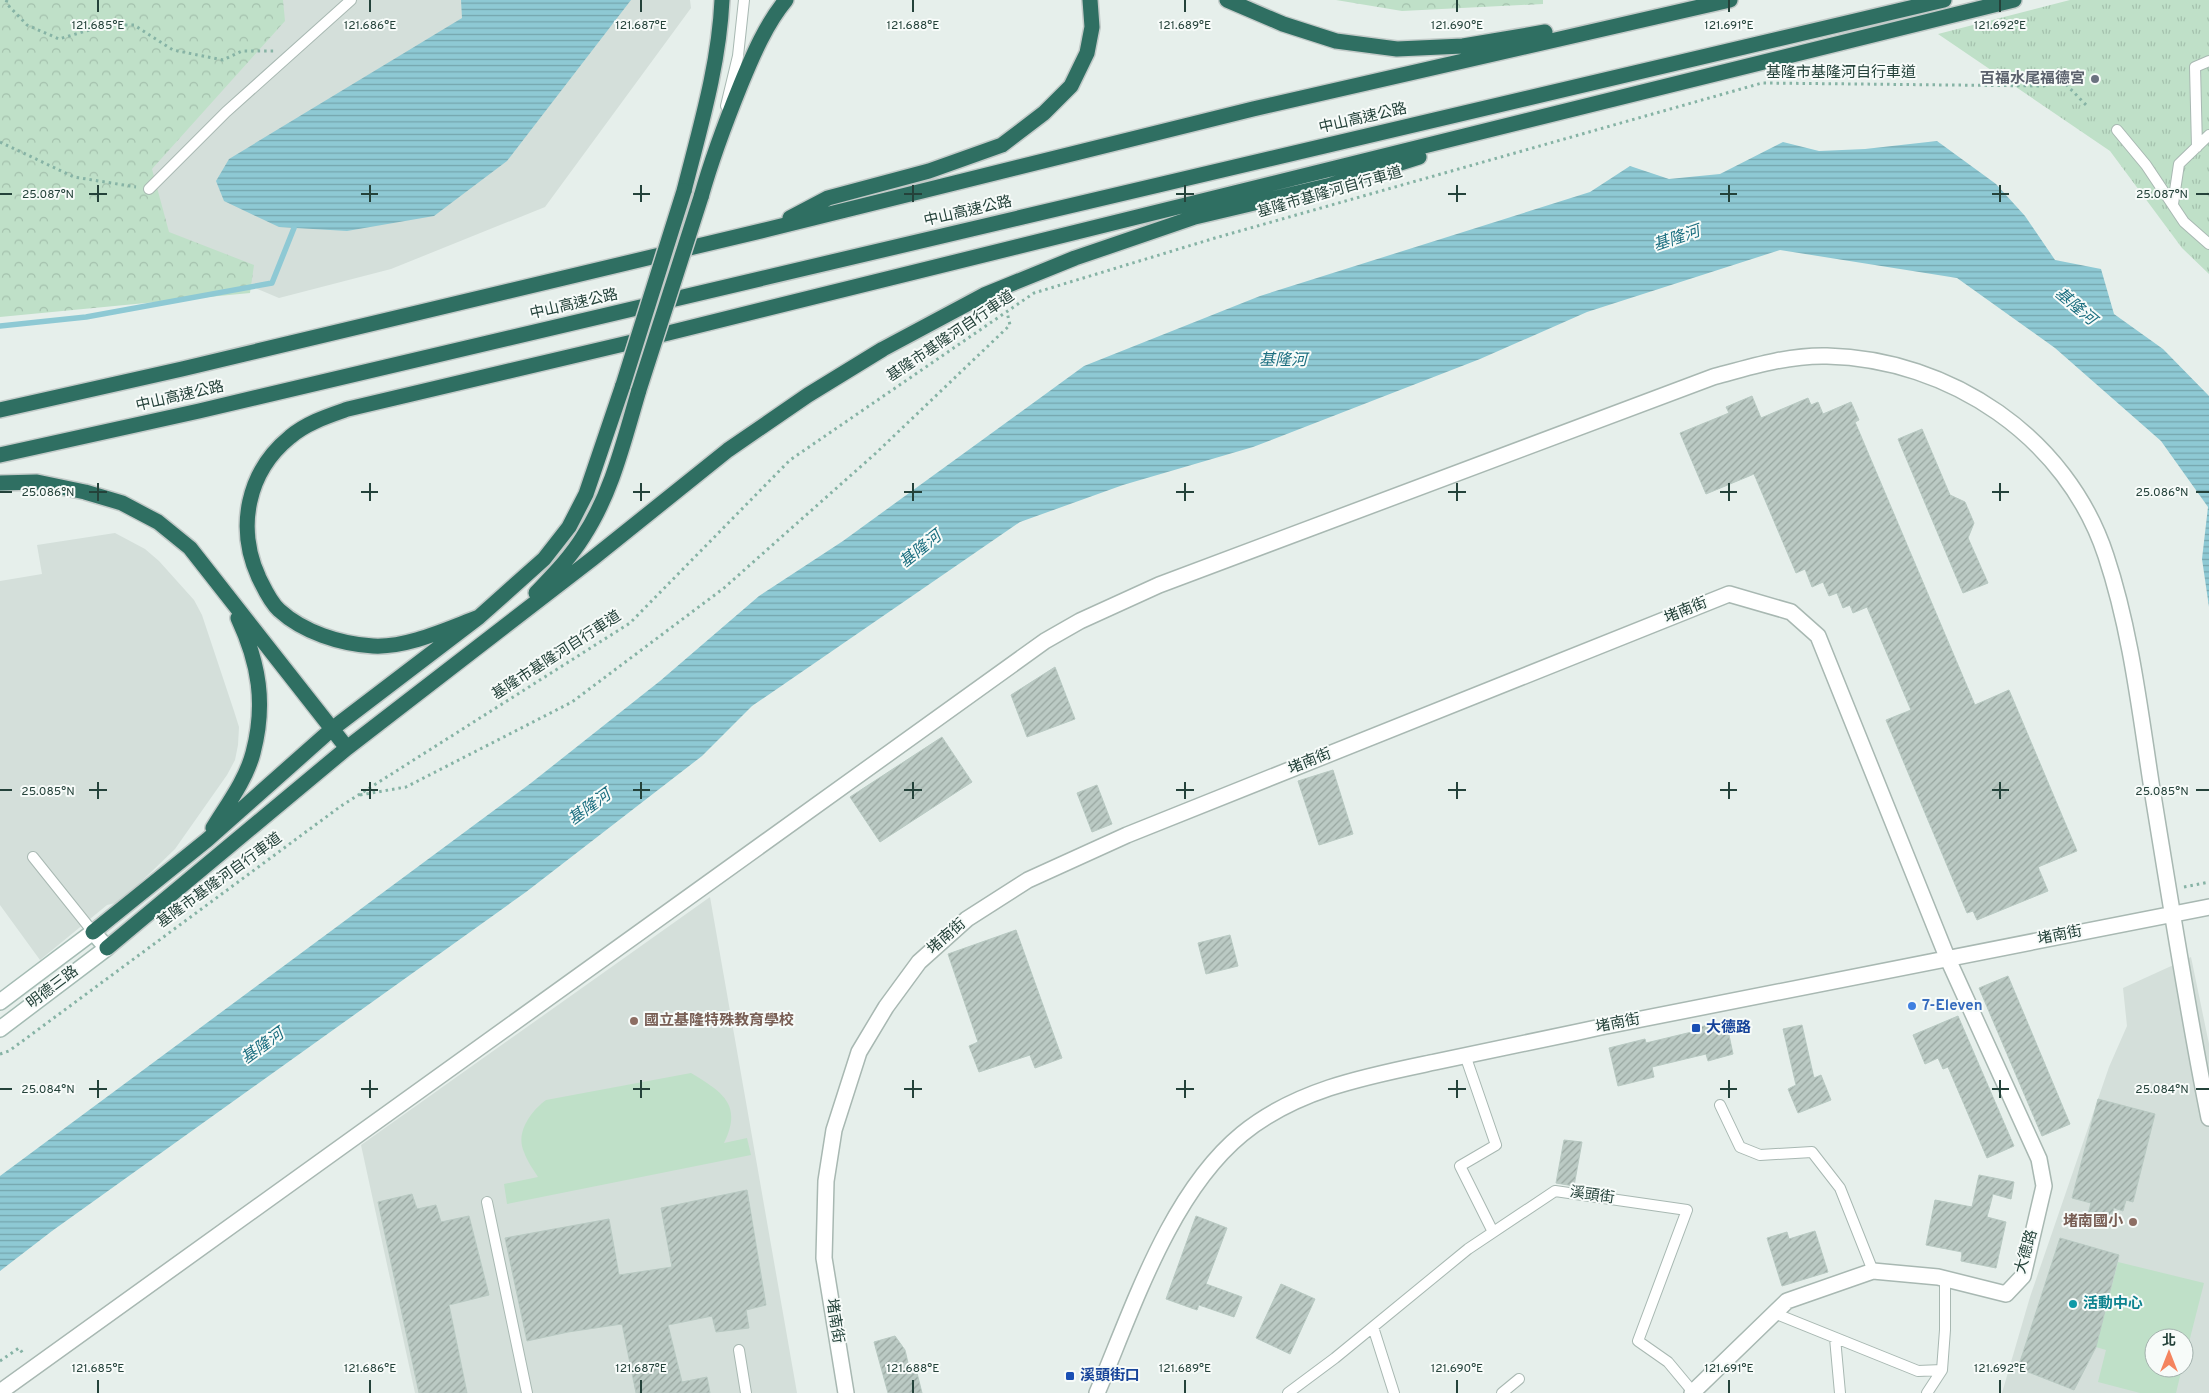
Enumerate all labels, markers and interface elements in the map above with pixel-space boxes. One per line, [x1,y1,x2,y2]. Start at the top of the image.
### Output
text: 121.685°E [72,18,124,34]
text: 121.686°E [344,18,396,34]
text: 121.687°E [615,18,667,34]
text: 121.688°E [887,18,939,34]
text: 121.689°E [1159,18,1211,34]
text: 121.690°E [1431,18,1483,34]
text: 121.691°E [1704,18,1754,34]
text: 121.692°E [1974,18,2026,34]
street label: 基隆市基隆河自行車道 [1766,64,1916,83]
place label: 百福水尾福德宮 [1980,69,2085,89]
marker: 百福水尾福德宮 [2089,73,2101,85]
street label: 中山高速公路 [1317,99,1409,138]
street label: 基隆市基隆河自行車道 [1255,163,1405,223]
text: 25.087°N [22,187,74,203]
text: 25.087°N [2136,187,2188,203]
street label: 中山高速公路 [922,192,1014,231]
water label: 基隆河 [1651,221,1706,256]
water label: 基隆河 [2050,284,2102,332]
street label: 中山高速公路 [528,285,620,324]
street label: 基隆市基隆河自行車道 [884,287,1018,387]
water label: 基隆河 [1259,351,1310,371]
street label: 中山高速公路 [134,377,226,416]
text: 25.086°N [21,485,75,501]
text: 25.086°N [2135,485,2189,501]
water label: 基隆河 [896,525,948,573]
street label: 堵南街 [1662,594,1710,628]
street label: 基隆市基隆河自行車道 [489,607,625,705]
street label: 堵南街 [1286,745,1334,779]
text: 25.085°N [21,784,75,800]
water label: 基隆河 [565,784,618,830]
text: 25.085°N [2135,784,2189,800]
street label: 基隆市基隆河自行車道 [154,829,286,933]
street label: 堵南街 [924,915,970,959]
street label: 堵南街 [2036,922,2084,950]
street label: 明德三路 [23,962,83,1014]
place label: 7-Eleven [1922,997,1983,1016]
marker: 7-Eleven [1906,1000,1918,1012]
street label: 堵南街 [1594,1010,1642,1038]
place label: 國立基隆特殊教育學校 [644,1011,794,1031]
marker: 國立基隆特殊教育學校 [628,1015,640,1027]
place label: 大德路 [1706,1018,1751,1038]
marker: 大德路 [1690,1022,1702,1034]
water label: 基隆河 [238,1023,291,1069]
text: 25.084°N [21,1082,75,1098]
text: 25.084°N [2135,1082,2189,1098]
street label: 溪頭街 [1568,1183,1616,1209]
place label: 堵南國小 [2063,1213,2124,1232]
marker: 堵南國小 [2127,1216,2139,1228]
street label: 大德路 [2011,1227,2042,1276]
place label: 活動中心 [2083,1295,2143,1314]
street label: 堵南街 [821,1297,847,1345]
marker: 活動中心 [2067,1298,2079,1310]
north arrow [2144,1328,2194,1378]
text: 北 [2162,1333,2176,1350]
text: 121.685°E [72,1361,124,1377]
text: 121.686°E [344,1361,396,1377]
text: 121.687°E [615,1361,667,1377]
text: 121.688°E [887,1361,939,1377]
text: 121.689°E [1159,1361,1211,1377]
text: 121.690°E [1431,1361,1483,1377]
text: 121.691°E [1704,1361,1754,1377]
text: 121.692°E [1974,1361,2026,1377]
place label: 溪頭街口 [1080,1367,1140,1386]
marker: 溪頭街口 [1064,1370,1076,1382]

